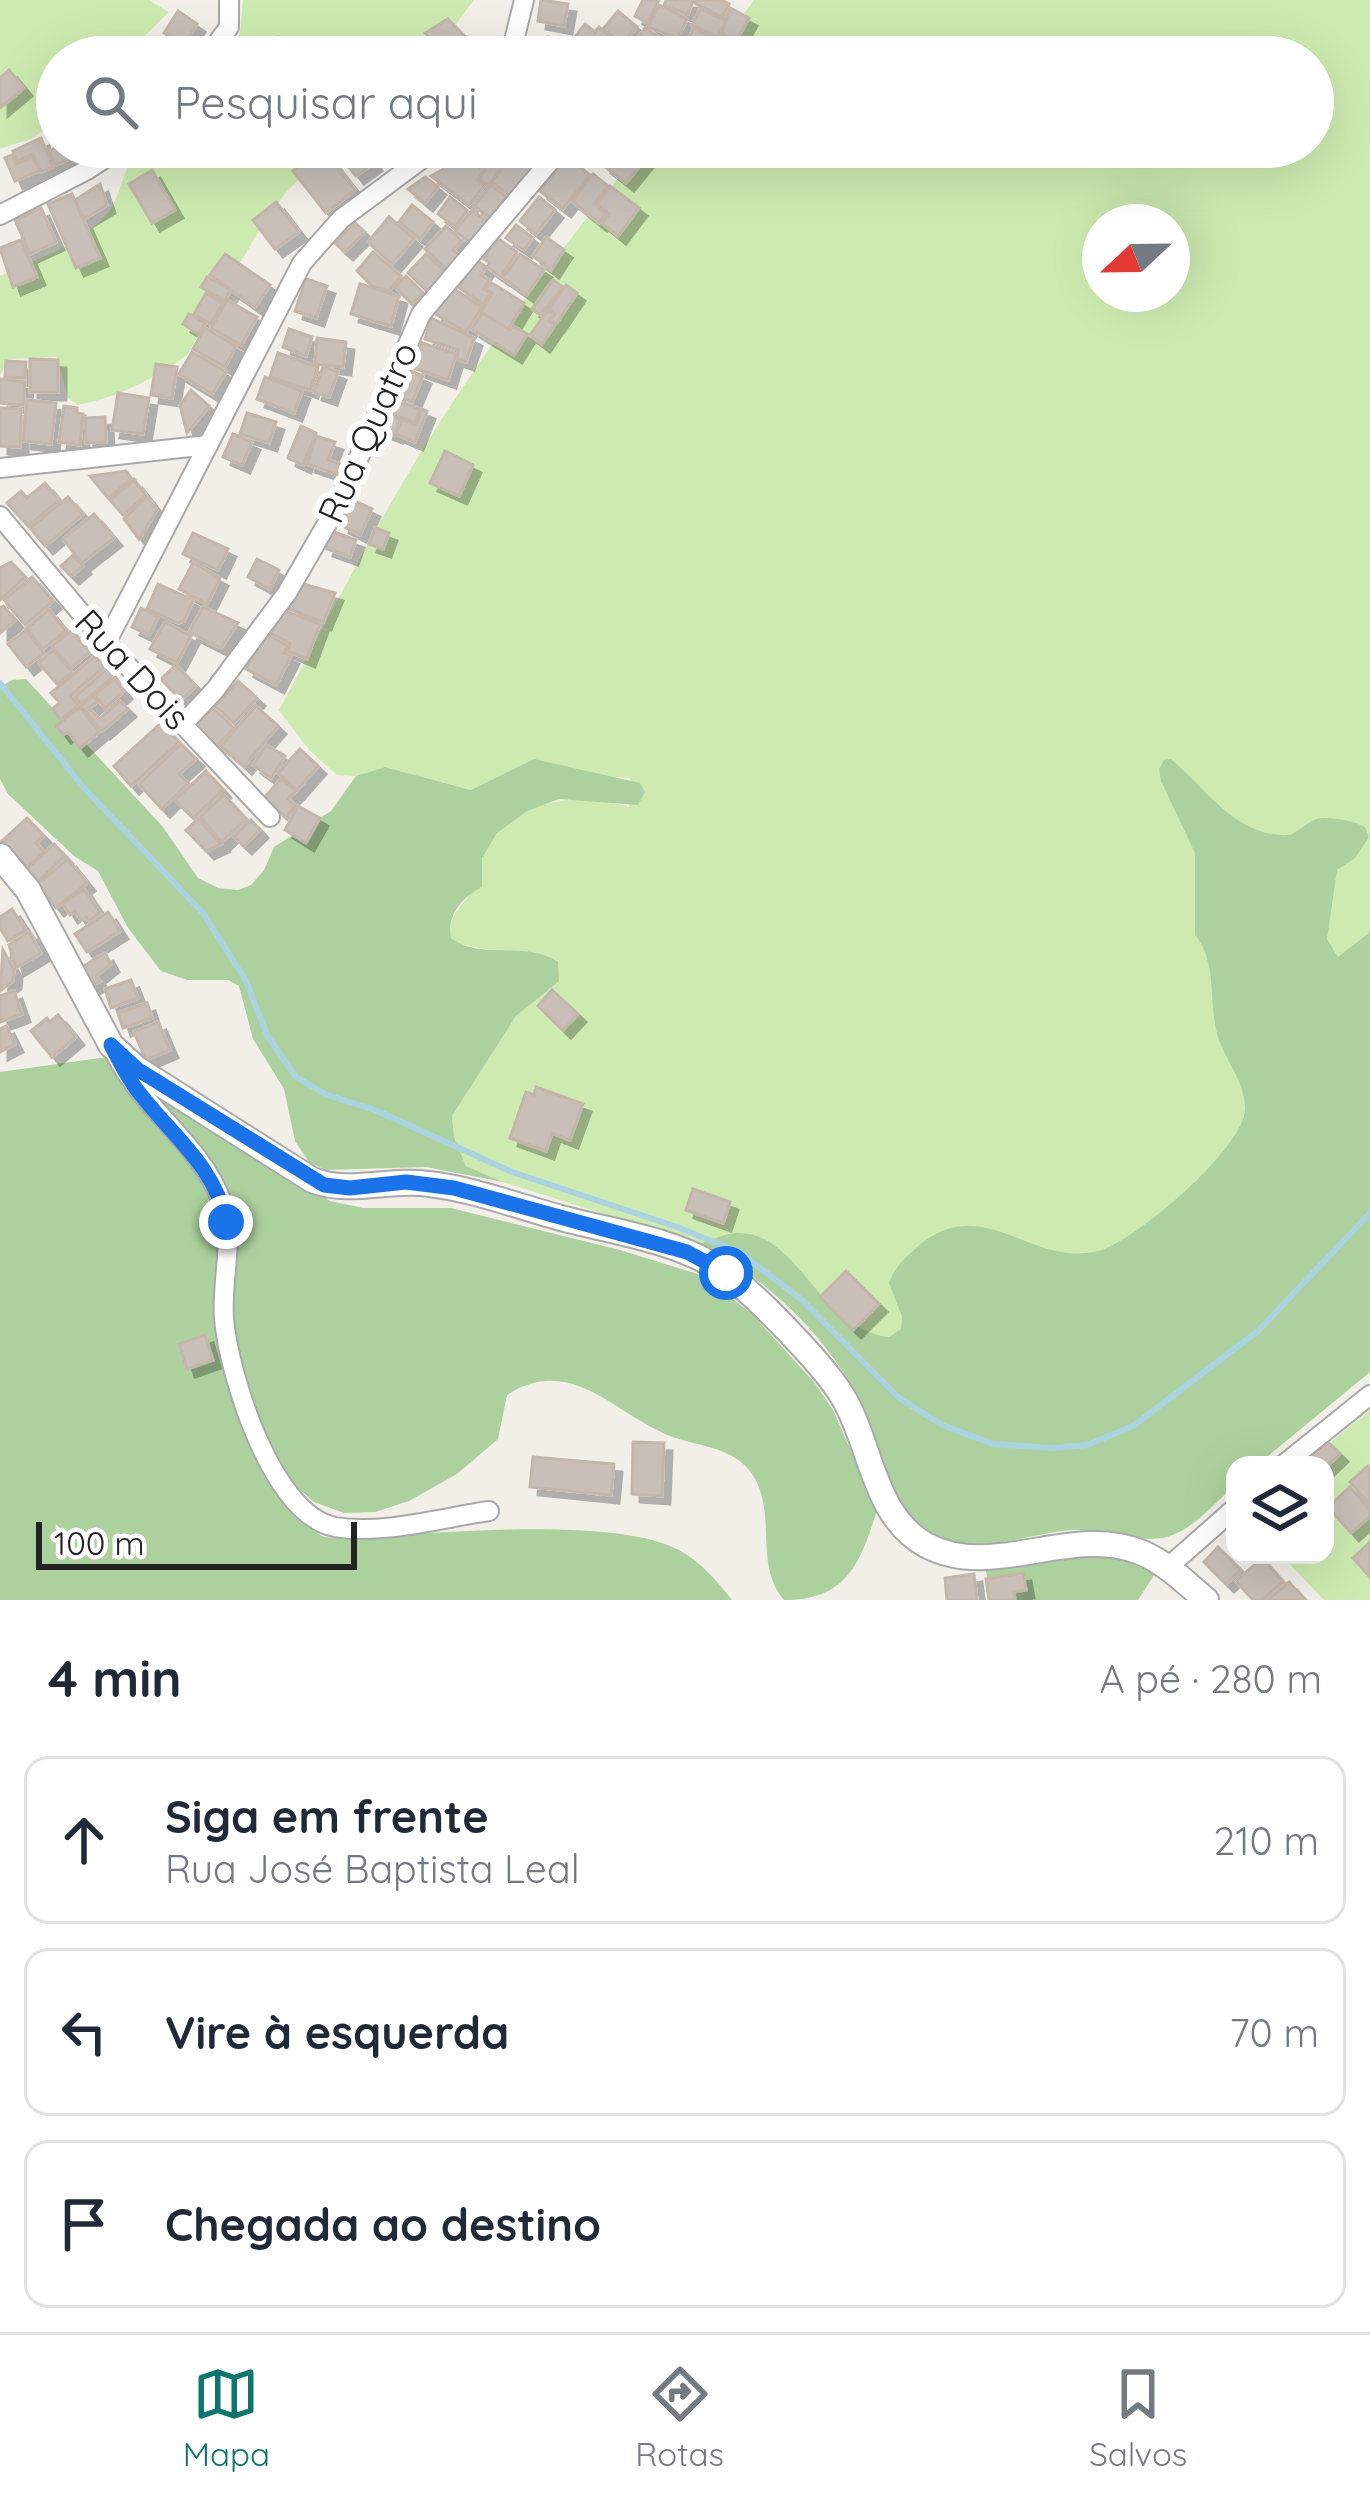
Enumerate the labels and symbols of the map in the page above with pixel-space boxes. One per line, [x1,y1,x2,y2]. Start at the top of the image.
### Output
north arrow [1082,204,1190,312]
street label: Rua Quatro [307,335,427,529]
street label: Rua Dois [66,599,200,739]
route end [199,1195,253,1249]
route start [699,1246,753,1300]
scale bar [36,1516,357,1569]

